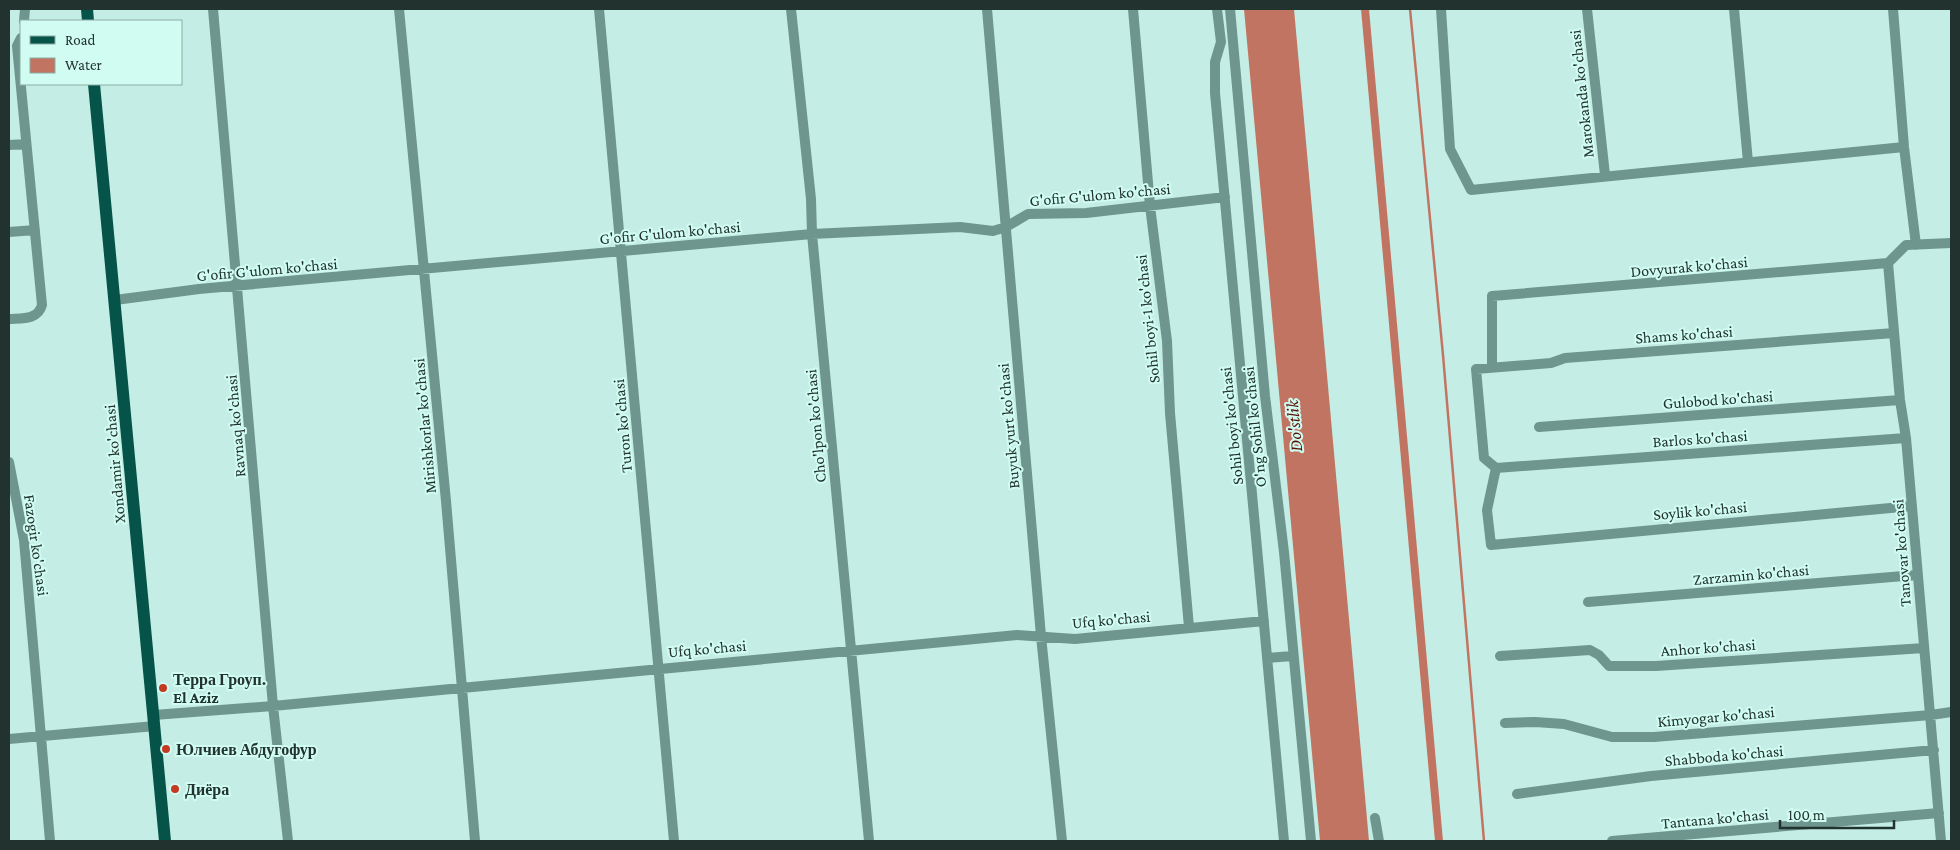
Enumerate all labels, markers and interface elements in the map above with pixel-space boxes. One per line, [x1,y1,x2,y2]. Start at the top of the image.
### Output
legend [20,20,182,85]
street label: Marokanda ko'chasi [1566,29,1597,159]
text: Road [65,32,96,48]
text: Water [65,57,102,73]
street label: G'ofir G'ulom ko'chasi [1029,180,1171,209]
street label: G'ofir G'ulom ko'chasi [599,218,741,247]
street label: Dovyurak ko'chasi [1630,253,1748,281]
street label: Sohil boyi-1 ko'chasi [1132,254,1164,384]
street label: G'ofir G'ulom ko'chasi [196,255,338,284]
street label: Shams ko'chasi [1635,323,1733,346]
street label: Mirishkorlar ko'chasi [410,358,439,494]
street label: Buyuk yurt ko'chasi [995,362,1023,489]
street label: Sohil boyi ko'chasi [1217,366,1247,486]
street label: O'ng Sohil ko'chasi [1240,366,1270,488]
street label: Cho'lpon ko'chasi [802,368,830,483]
street label: Ravnaq ko'chasi [223,374,249,478]
street label: Turon ko'chasi [610,378,635,474]
street label: Gulobod ko'chasi [1662,387,1774,412]
water label: Do'stlik [1282,398,1306,453]
street label: Xondamir ko'chasi [101,404,128,524]
street label: Barlos ko'chasi [1652,427,1748,450]
street label: Fazogir ko'chasi [20,493,52,597]
street label: Soylik ko'chasi [1653,498,1748,524]
street label: Tanovar ko'chasi [1889,499,1914,607]
street label: Zarzamin ko'chasi [1692,561,1810,588]
street label: Ufq ko'chasi [1071,608,1151,632]
street label: Anhor ko'chasi [1660,636,1756,659]
street label: Ufq ko'chasi [667,637,747,661]
place label: Терра Гроуп. El Aziz [173,671,266,706]
marker: Терра Гроуп. El Aziz [157,682,169,694]
street label: Kimyogar ko'chasi [1657,703,1775,731]
place label: Юлчиев Абдугофур [176,741,317,759]
street label: Shabboda ko'chasi [1664,742,1784,769]
marker: Юлчиев Абдугофур [160,743,172,755]
place label: Диёра [185,781,229,799]
marker: Диёра [169,783,181,795]
scale bar [1780,798,1894,830]
street label: Tantana ko'chasi [1661,805,1770,832]
text: 100 m [1788,807,1825,823]

